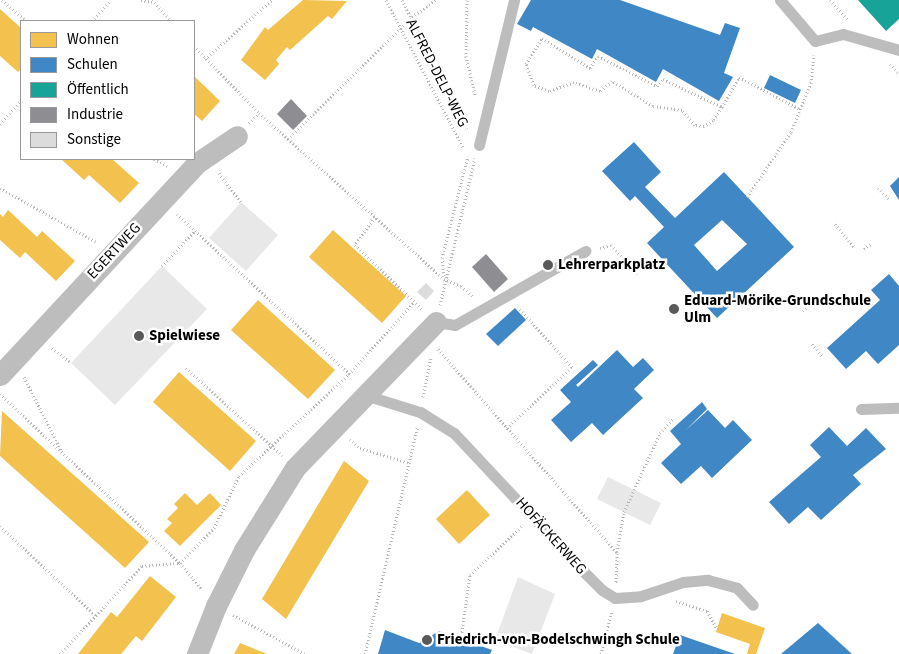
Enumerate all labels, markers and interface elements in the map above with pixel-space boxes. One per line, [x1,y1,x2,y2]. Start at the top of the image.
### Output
street label: ALFRED-DELP-WEG [402,16,472,130]
legend [20,20,195,160]
text: Wohnen [67,29,119,50]
text: Schulen [67,54,118,75]
text: Öffentlich [67,79,129,100]
text: Industrie [67,104,123,125]
text: Sonstige [67,129,121,150]
street label: EGERTWEG [83,219,145,283]
place label: Lehrerparkplatz [558,256,665,274]
marker: Lehrerparkplatz [542,259,554,271]
place label: Eduard-Mörike-Grundschule Ulm [684,291,871,326]
marker: Eduard-Mörike-Grundschule Ulm [668,303,680,315]
place label: Spielwiese [149,327,220,345]
marker: Spielwiese [133,330,145,342]
street label: HOFÄCKERWEG [512,494,590,578]
place label: Friedrich-von-Bodelschwingh Schule [437,631,680,649]
marker: Friedrich-von-Bodelschwingh Schule [421,634,433,646]

